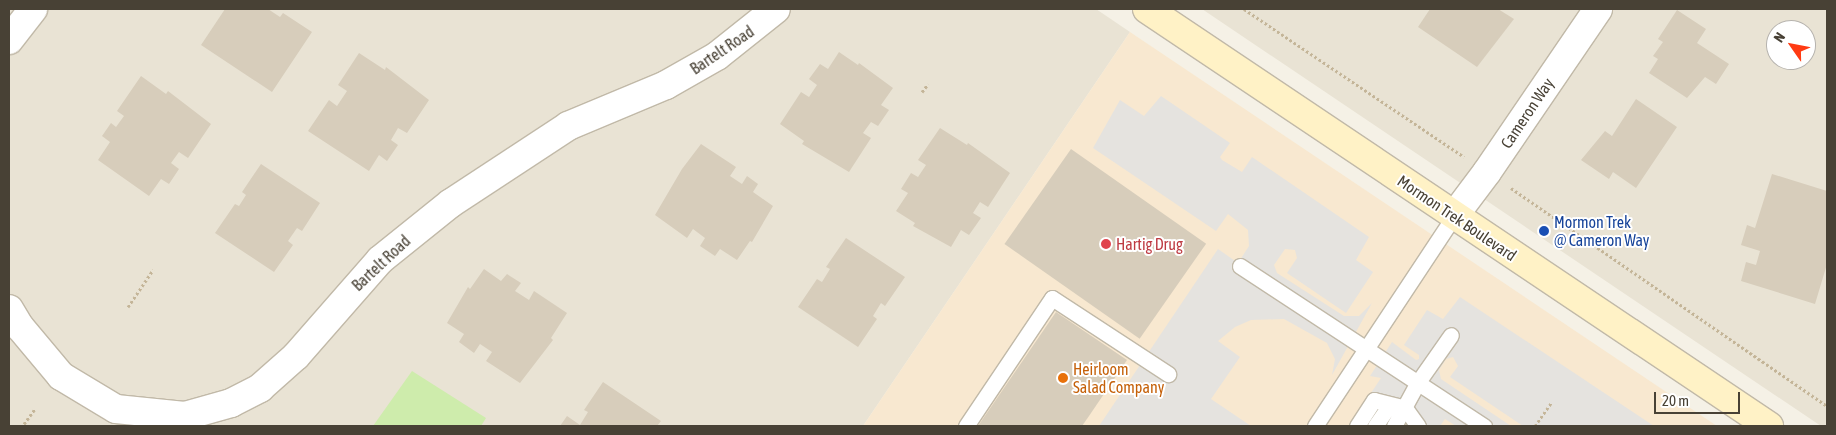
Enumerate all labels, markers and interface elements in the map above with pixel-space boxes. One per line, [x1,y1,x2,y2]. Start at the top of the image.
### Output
north arrow [1766,20,1816,70]
street label: Bartelt Road [686,22,758,78]
text: N [1770,30,1788,45]
street label: Cameron Way [1496,74,1558,152]
street label: Mormon Trek Boulevard [1394,171,1520,265]
place label: Mormon Trek @ Cameron Way [1554,212,1649,250]
marker: Mormon Trek @ Cameron Way [1538,225,1550,237]
street label: Bartelt Road [348,231,414,295]
place label: Hartig Drug [1116,234,1183,254]
marker: Hartig Drug [1100,238,1112,250]
place label: Heirloom Salad Company [1073,359,1164,397]
marker: Heirloom Salad Company [1057,372,1069,384]
scale bar [1656,382,1742,414]
text: 20 m [1662,392,1689,409]

